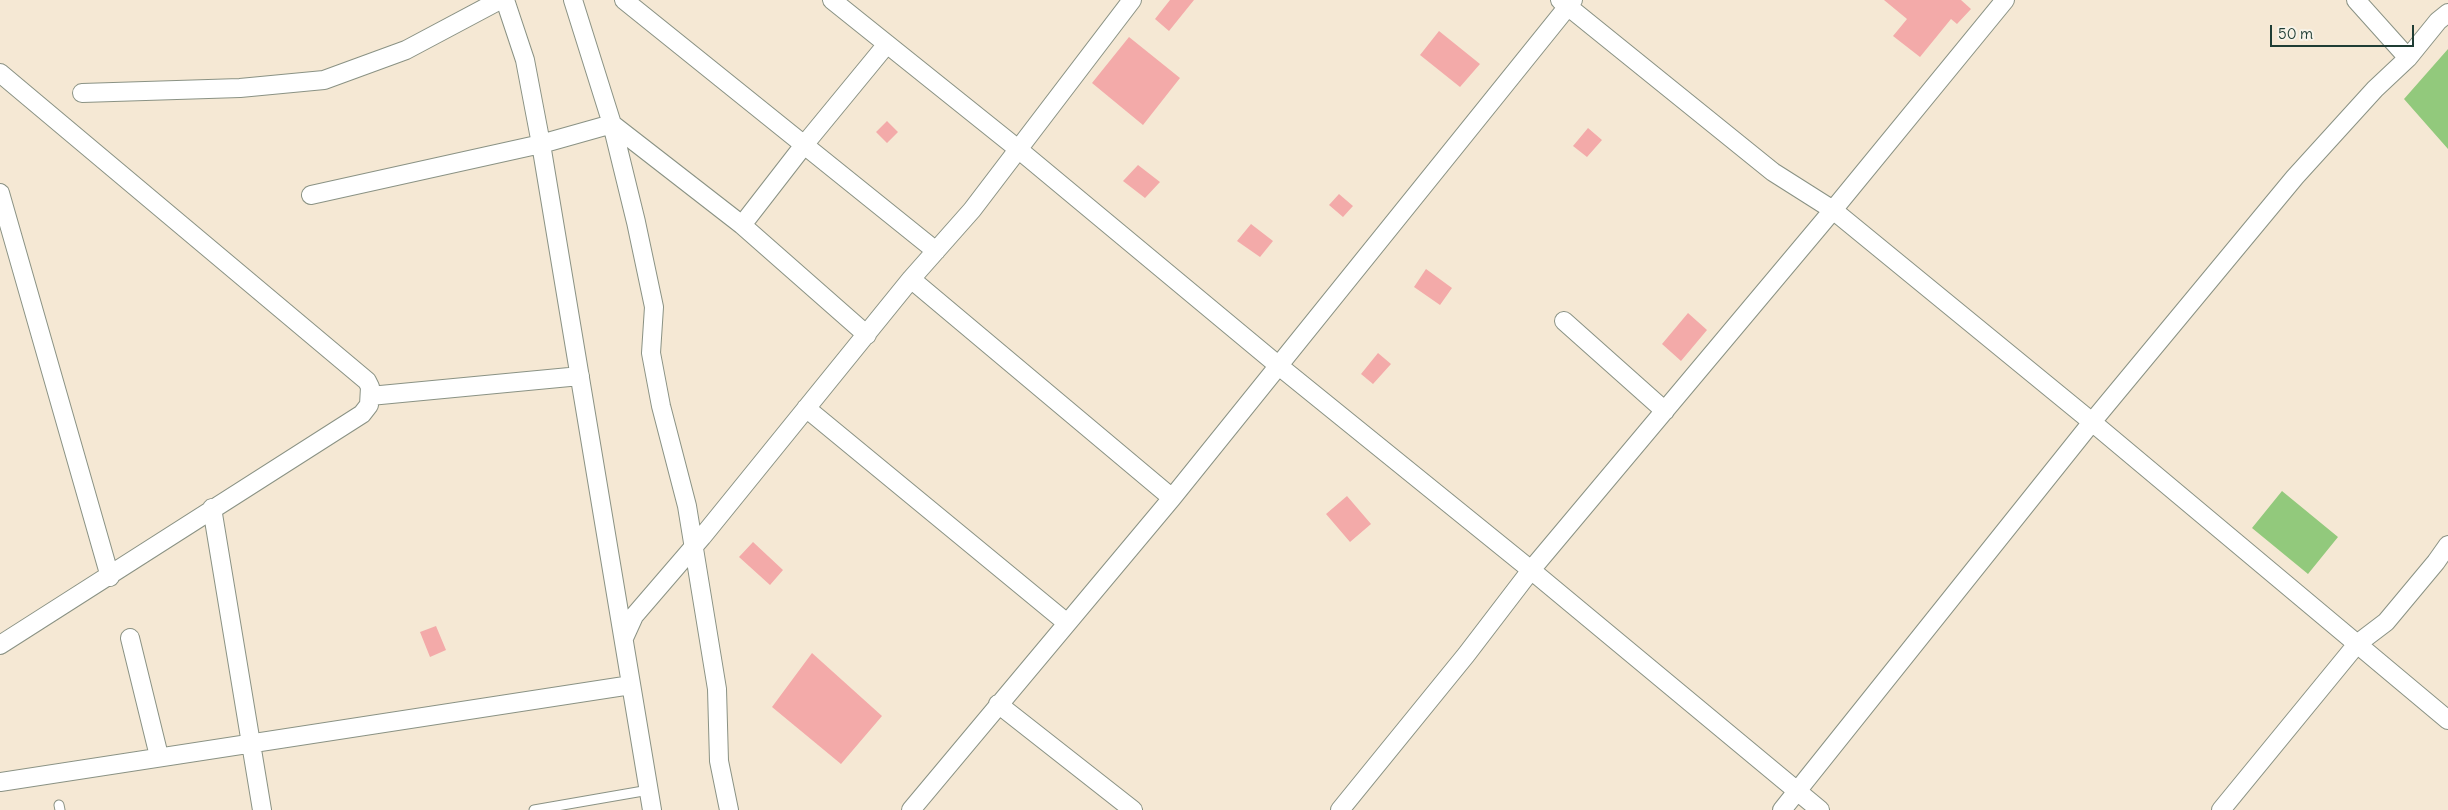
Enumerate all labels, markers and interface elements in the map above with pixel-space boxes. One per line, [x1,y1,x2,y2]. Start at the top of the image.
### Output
scale bar [2273,15,2417,47]
text: 50 m [2278,24,2313,43]

